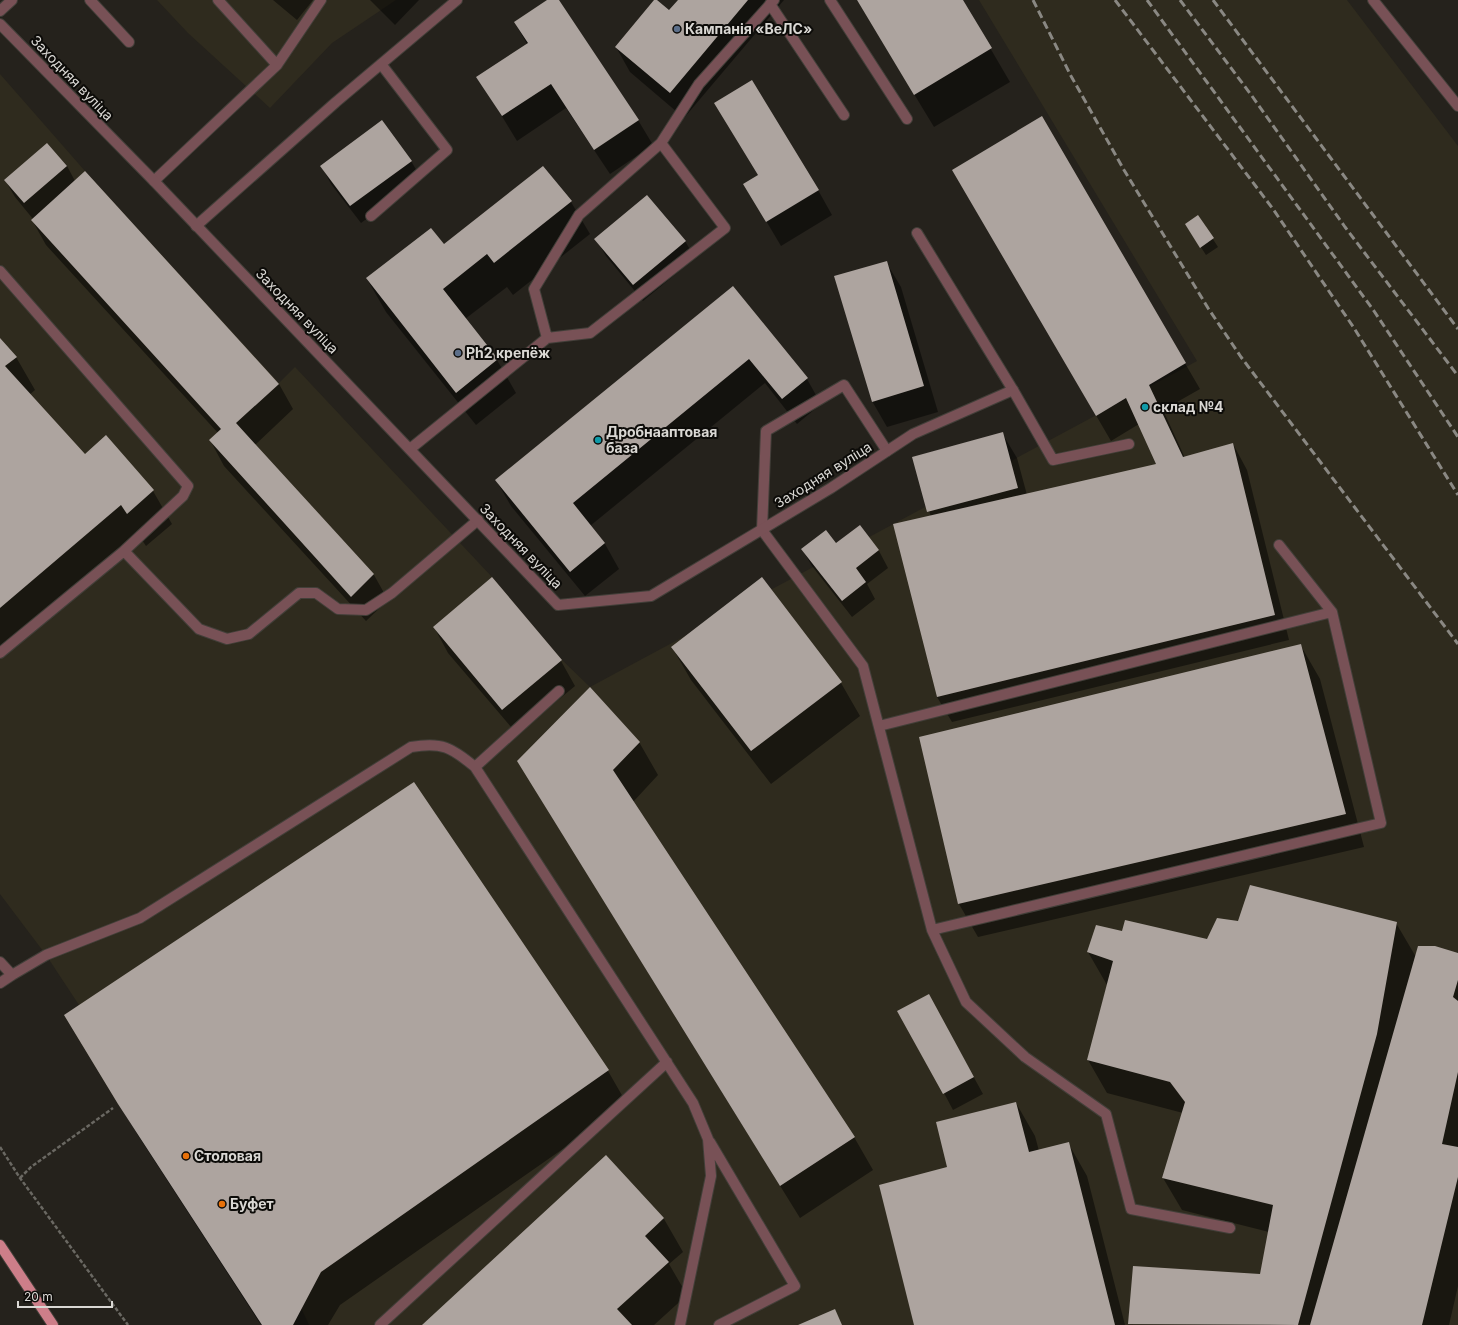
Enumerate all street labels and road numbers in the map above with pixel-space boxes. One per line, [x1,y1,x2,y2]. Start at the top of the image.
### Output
street label: Заходняя вуліца [27,32,117,124]
street label: Заходняя вуліца [252,265,342,357]
street label: Заходняя вуліца [771,438,875,511]
street label: Заходняя вуліца [476,500,566,592]

